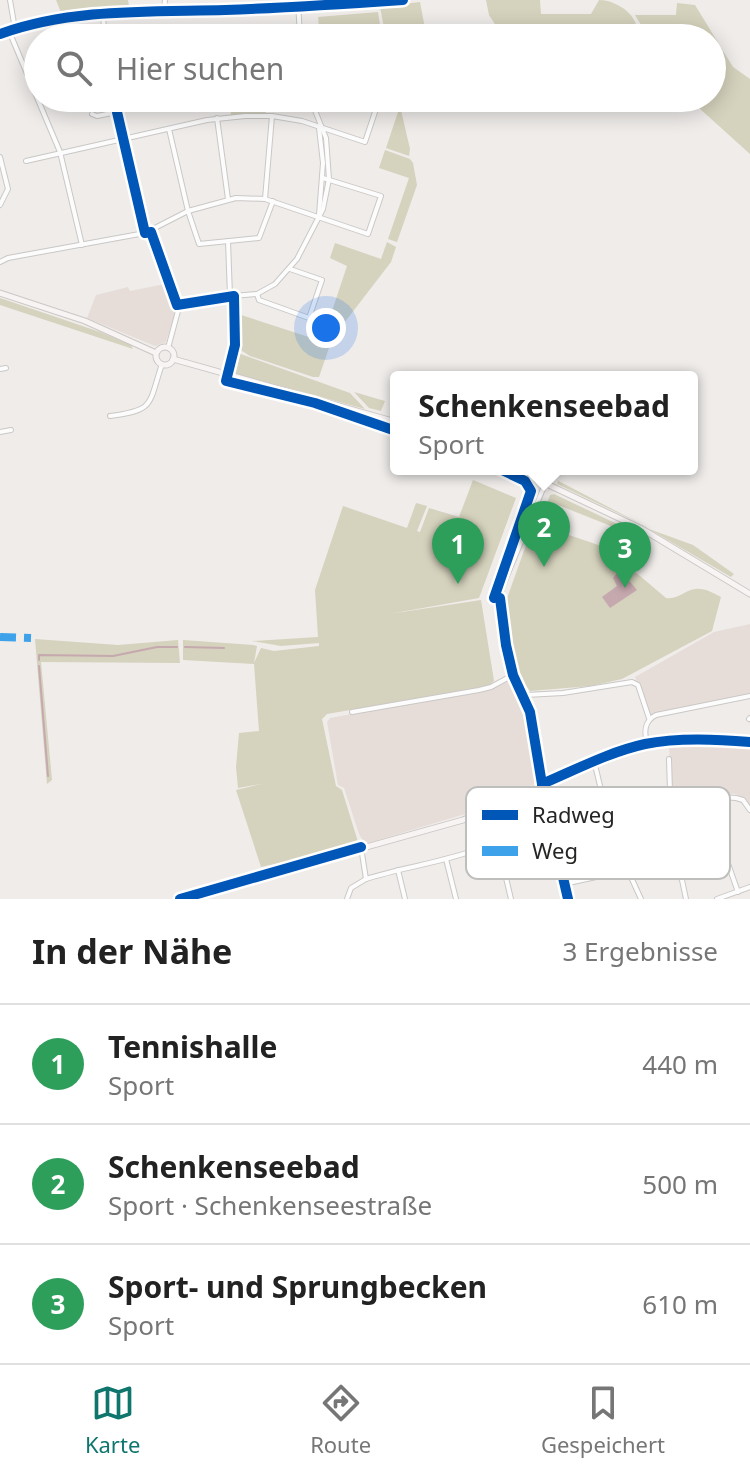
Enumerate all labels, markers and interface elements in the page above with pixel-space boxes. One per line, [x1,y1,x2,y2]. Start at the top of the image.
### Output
search box [24,24,726,112]
icon: search [52,46,96,90]
text: Hier suchen [116,48,284,89]
your location [306,308,346,348]
popup [390,371,698,475]
text: Schenkenseebad [418,385,670,426]
text: Sport [418,426,484,462]
pin: 2 [518,501,570,567]
pin: 1 [432,518,484,584]
pin: 3 [599,522,651,588]
legend [466,787,730,879]
text: Radweg [532,799,615,829]
text: Weg [532,835,578,865]
text: In der Nähe [32,928,232,974]
text: 3 Ergebnisse [562,933,718,969]
text: Tennishalle [108,1026,277,1067]
text: 1 [51,1046,65,1082]
text: 440 m [642,1046,718,1082]
text: Sport [108,1067,174,1103]
text: Schenkenseebad [108,1146,360,1187]
text: 2 [51,1166,65,1202]
text: 500 m [642,1166,718,1202]
text: Sport · Schenkenseestraße [108,1187,432,1223]
text: Sport- und Sprungbecken [108,1266,487,1307]
text: 3 [51,1286,65,1322]
text: 610 m [642,1286,718,1322]
text: Sport [108,1307,174,1343]
tab: Karte [85,1381,140,1459]
tab: Route [310,1381,371,1459]
tab: Gespeichert [541,1381,665,1459]

